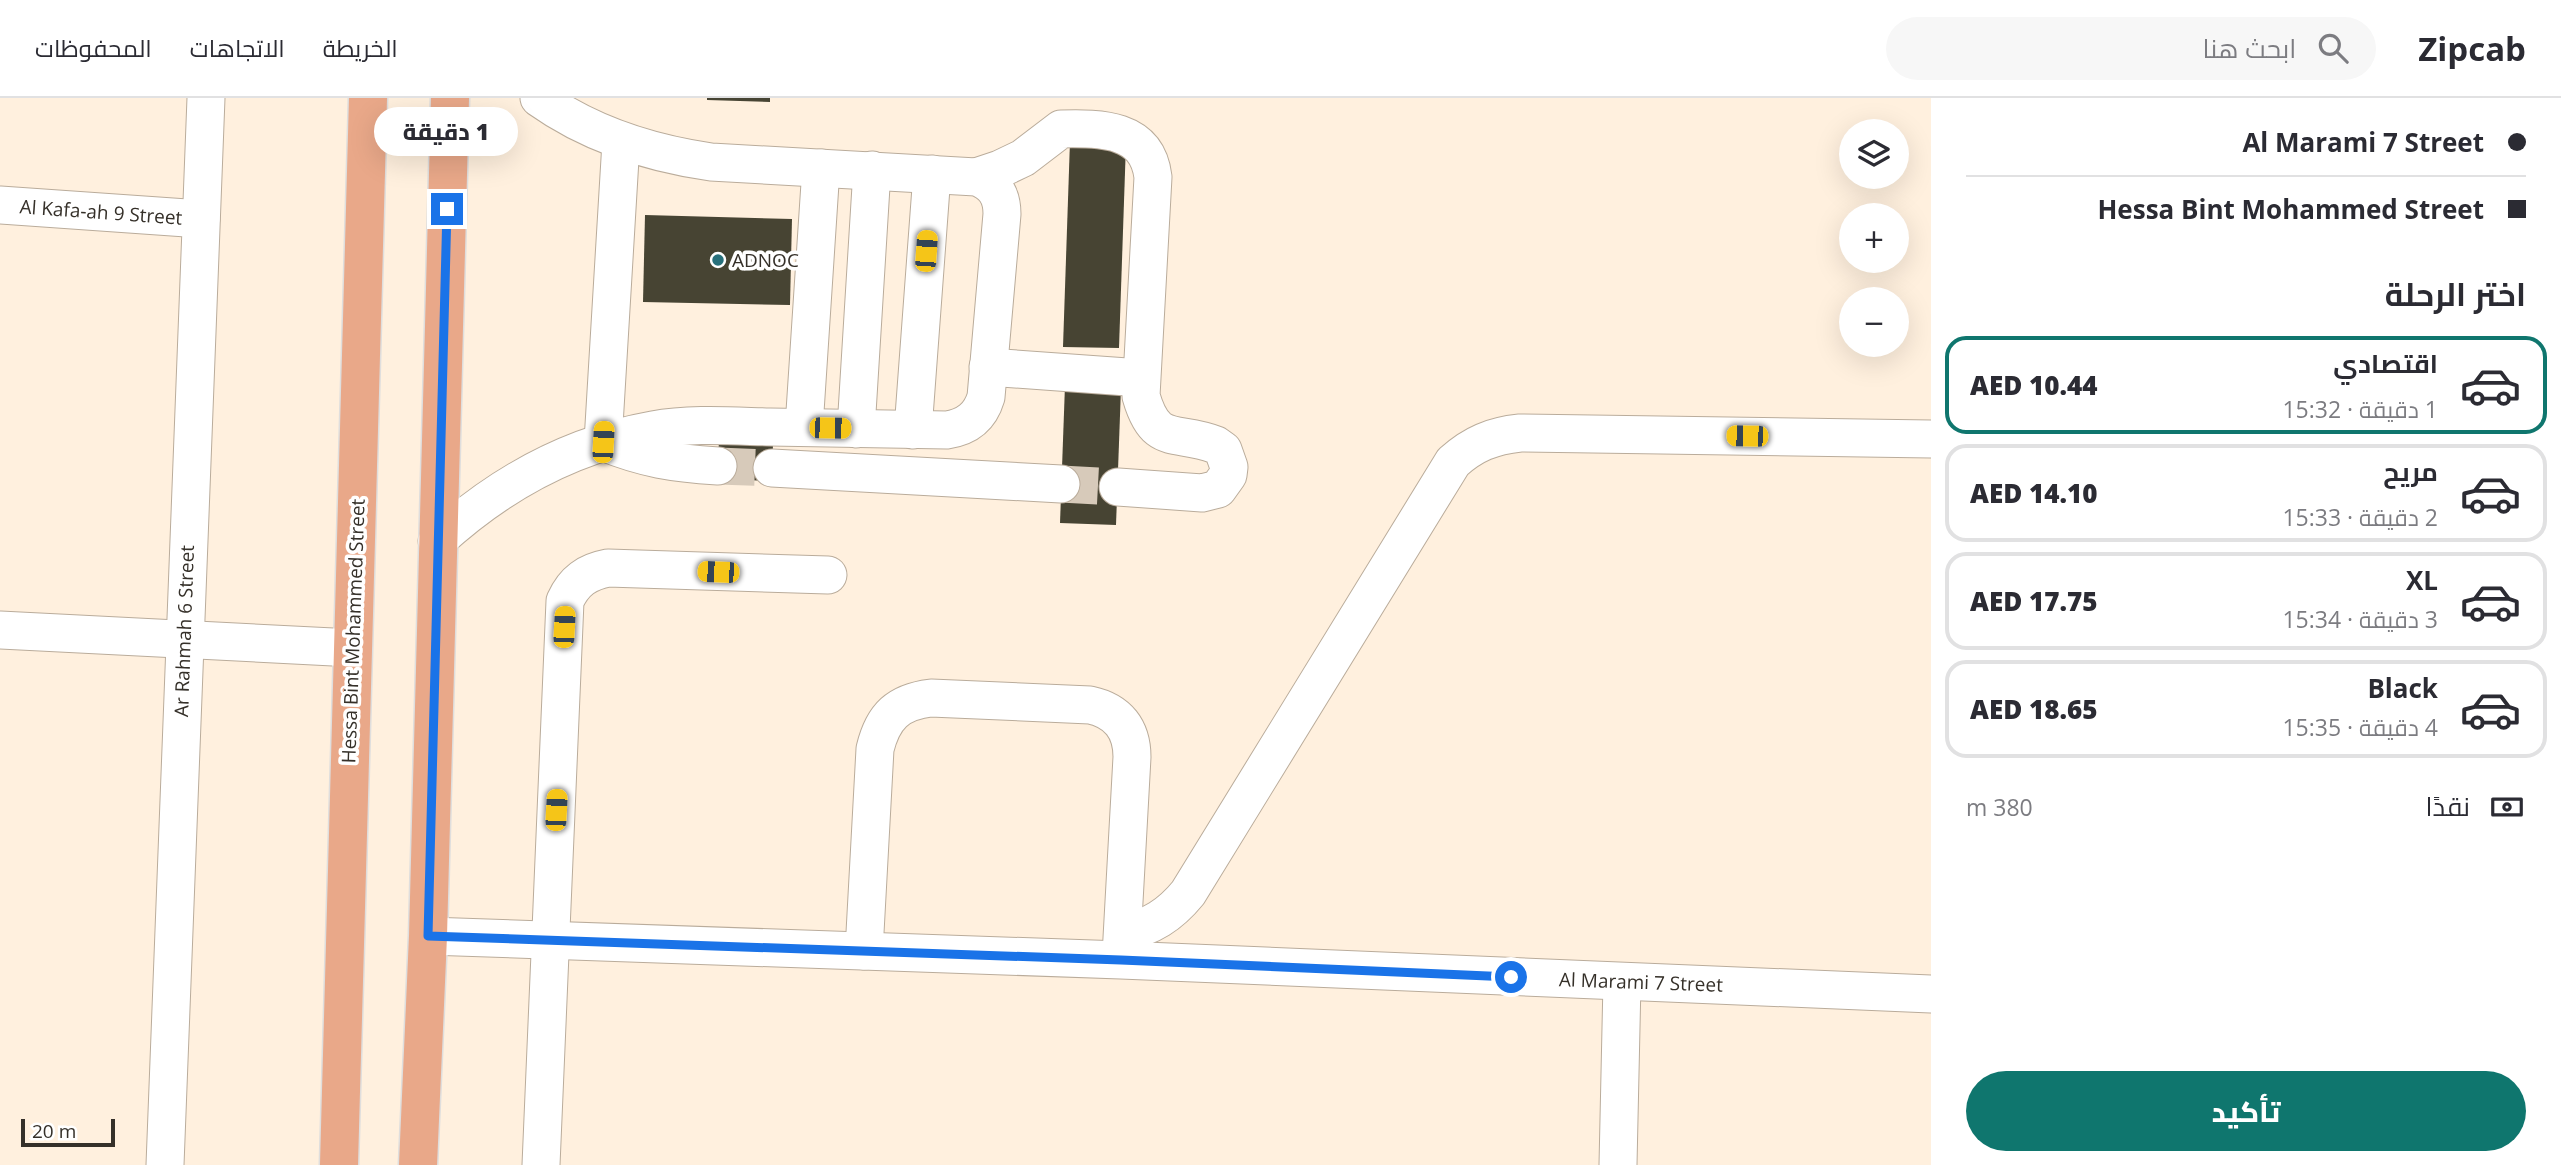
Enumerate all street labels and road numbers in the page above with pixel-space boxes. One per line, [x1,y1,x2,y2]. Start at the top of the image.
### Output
street label: Al Kafa-ah 9 Street [19,193,183,231]
street label: Hessa Bint Mohammed Street [335,498,371,764]
street label: Ar Rahmah 6 Street [168,544,200,718]
street label: Al Marami 7 Street [1559,966,1724,998]

